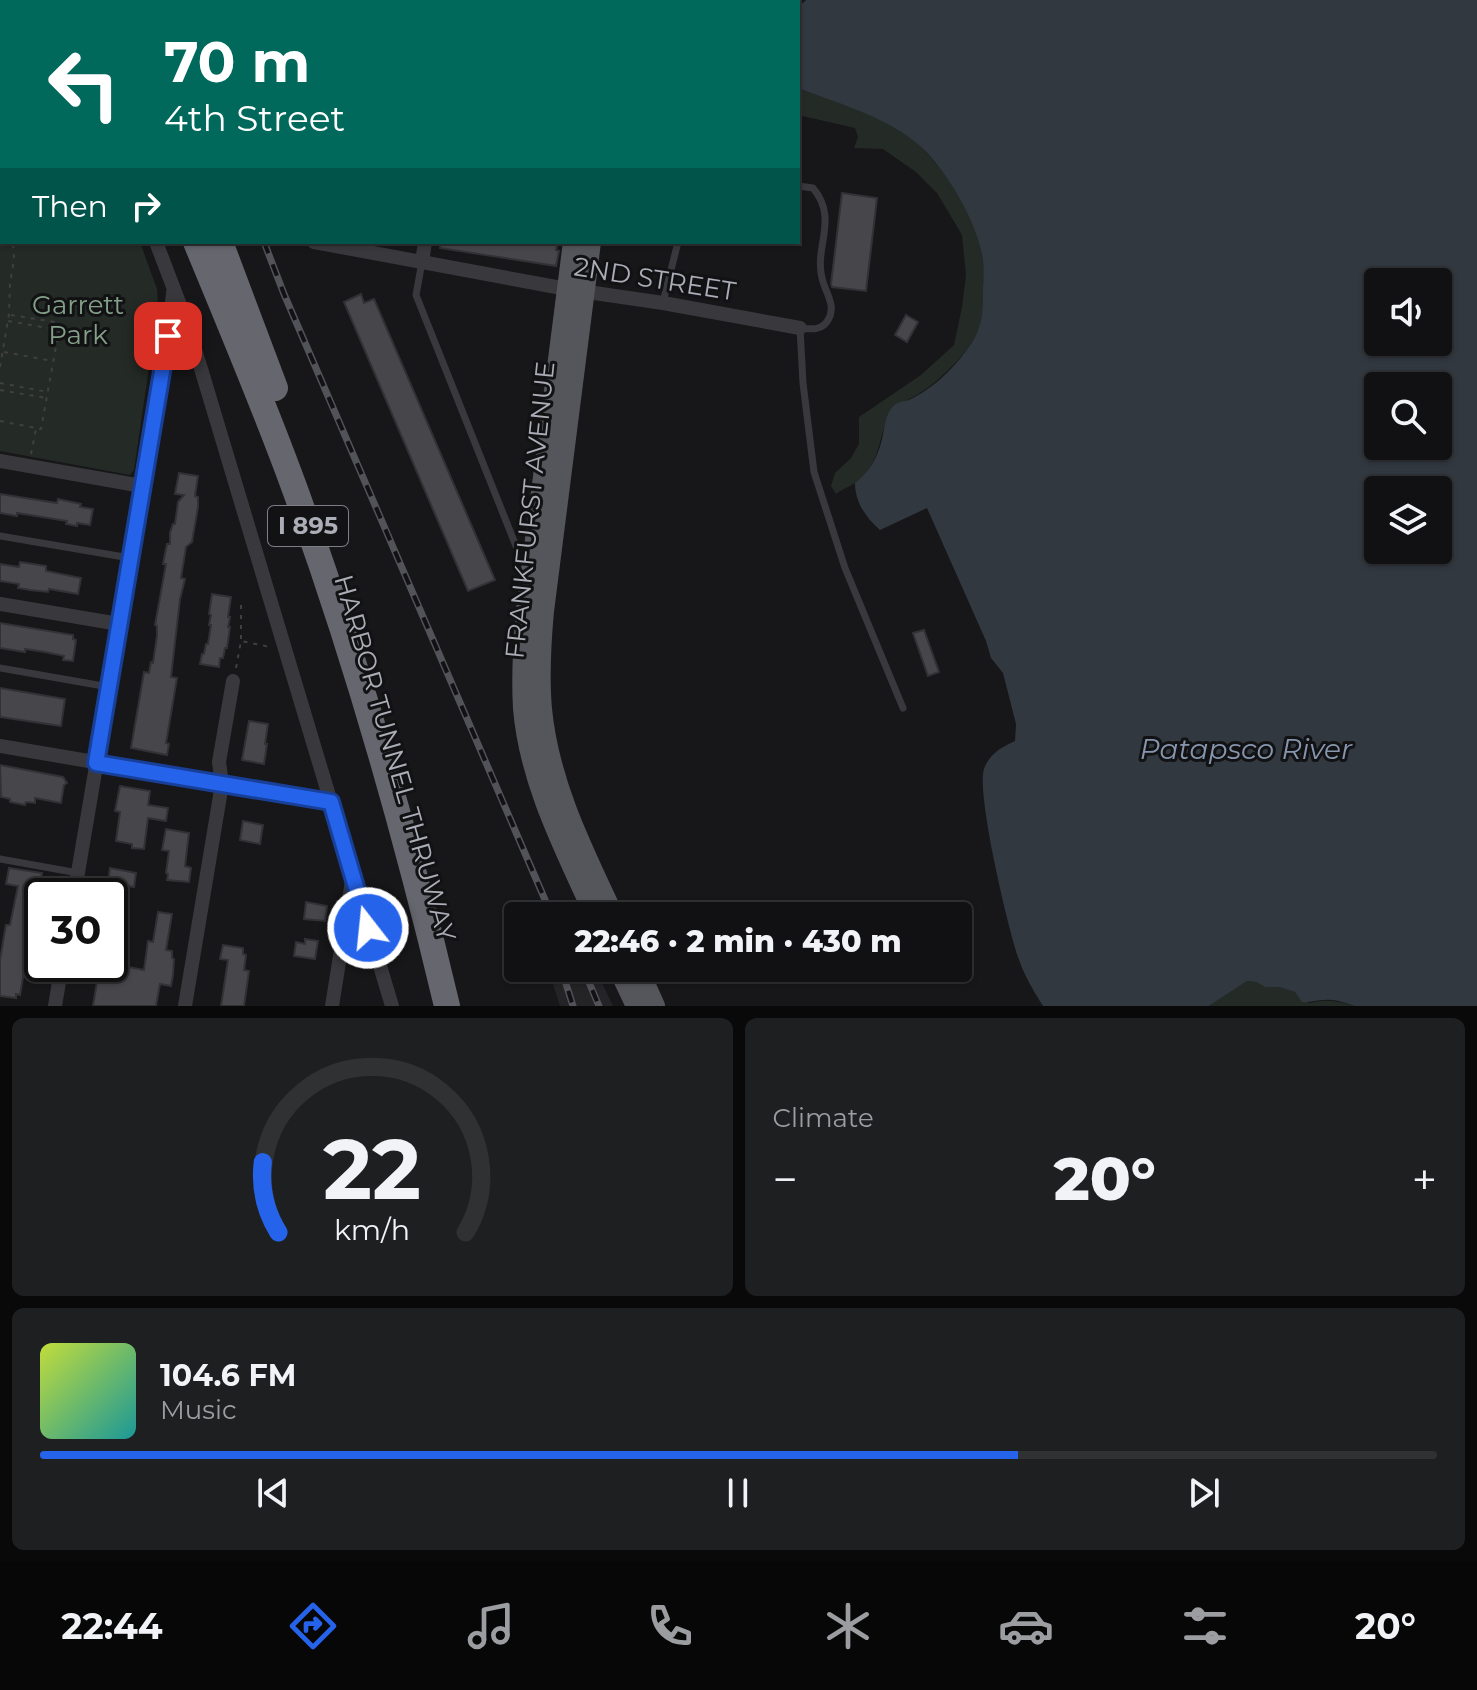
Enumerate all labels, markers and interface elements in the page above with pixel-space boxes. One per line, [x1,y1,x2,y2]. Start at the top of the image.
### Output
text: 70 m [164,28,310,96]
icon: left [32,32,136,136]
text: 4th Street [164,96,345,140]
icon: right [124,184,168,228]
text: Then [32,188,108,225]
street label: 2ND STREET [572,250,738,308]
map controls [1364,268,1452,564]
button: sound [1364,268,1452,356]
park label: Garrett Park [32,289,124,351]
pin [134,302,202,370]
icon: arrive [146,314,190,358]
street label: FRANKFURST AVENUE [498,360,562,660]
button: search [1364,372,1452,460]
button: layers [1364,476,1452,564]
road number: I 895 [268,506,348,546]
street label: HARBOR TUNNEL THRUWAY [327,571,463,945]
water label: Patapsco River [1140,732,1353,766]
speed limit sign: 30 [24,878,128,982]
position arrow [326,886,410,970]
text: 22:46 · 2 min · 430 m [574,923,902,960]
text: Climate [773,1102,874,1134]
text: 22 [323,1118,421,1220]
text: 20° [1054,1142,1156,1215]
text: − [773,1152,798,1206]
text: + [1412,1152,1437,1206]
text: km/h [334,1212,410,1247]
text: 104.6 FM [160,1357,296,1394]
text: Music [160,1394,237,1426]
icon: previous [251,1471,295,1515]
icon: pause [716,1471,760,1515]
icon: next [1182,1471,1226,1515]
icon: directions [285,1598,341,1654]
icon: music [463,1598,519,1654]
icon: phone [642,1598,698,1654]
icon: climate [820,1598,876,1654]
icon: car [998,1598,1054,1654]
icon: filters [1177,1598,1233,1654]
text: 22:44 [61,1604,163,1648]
text: 20° [1355,1604,1416,1648]

